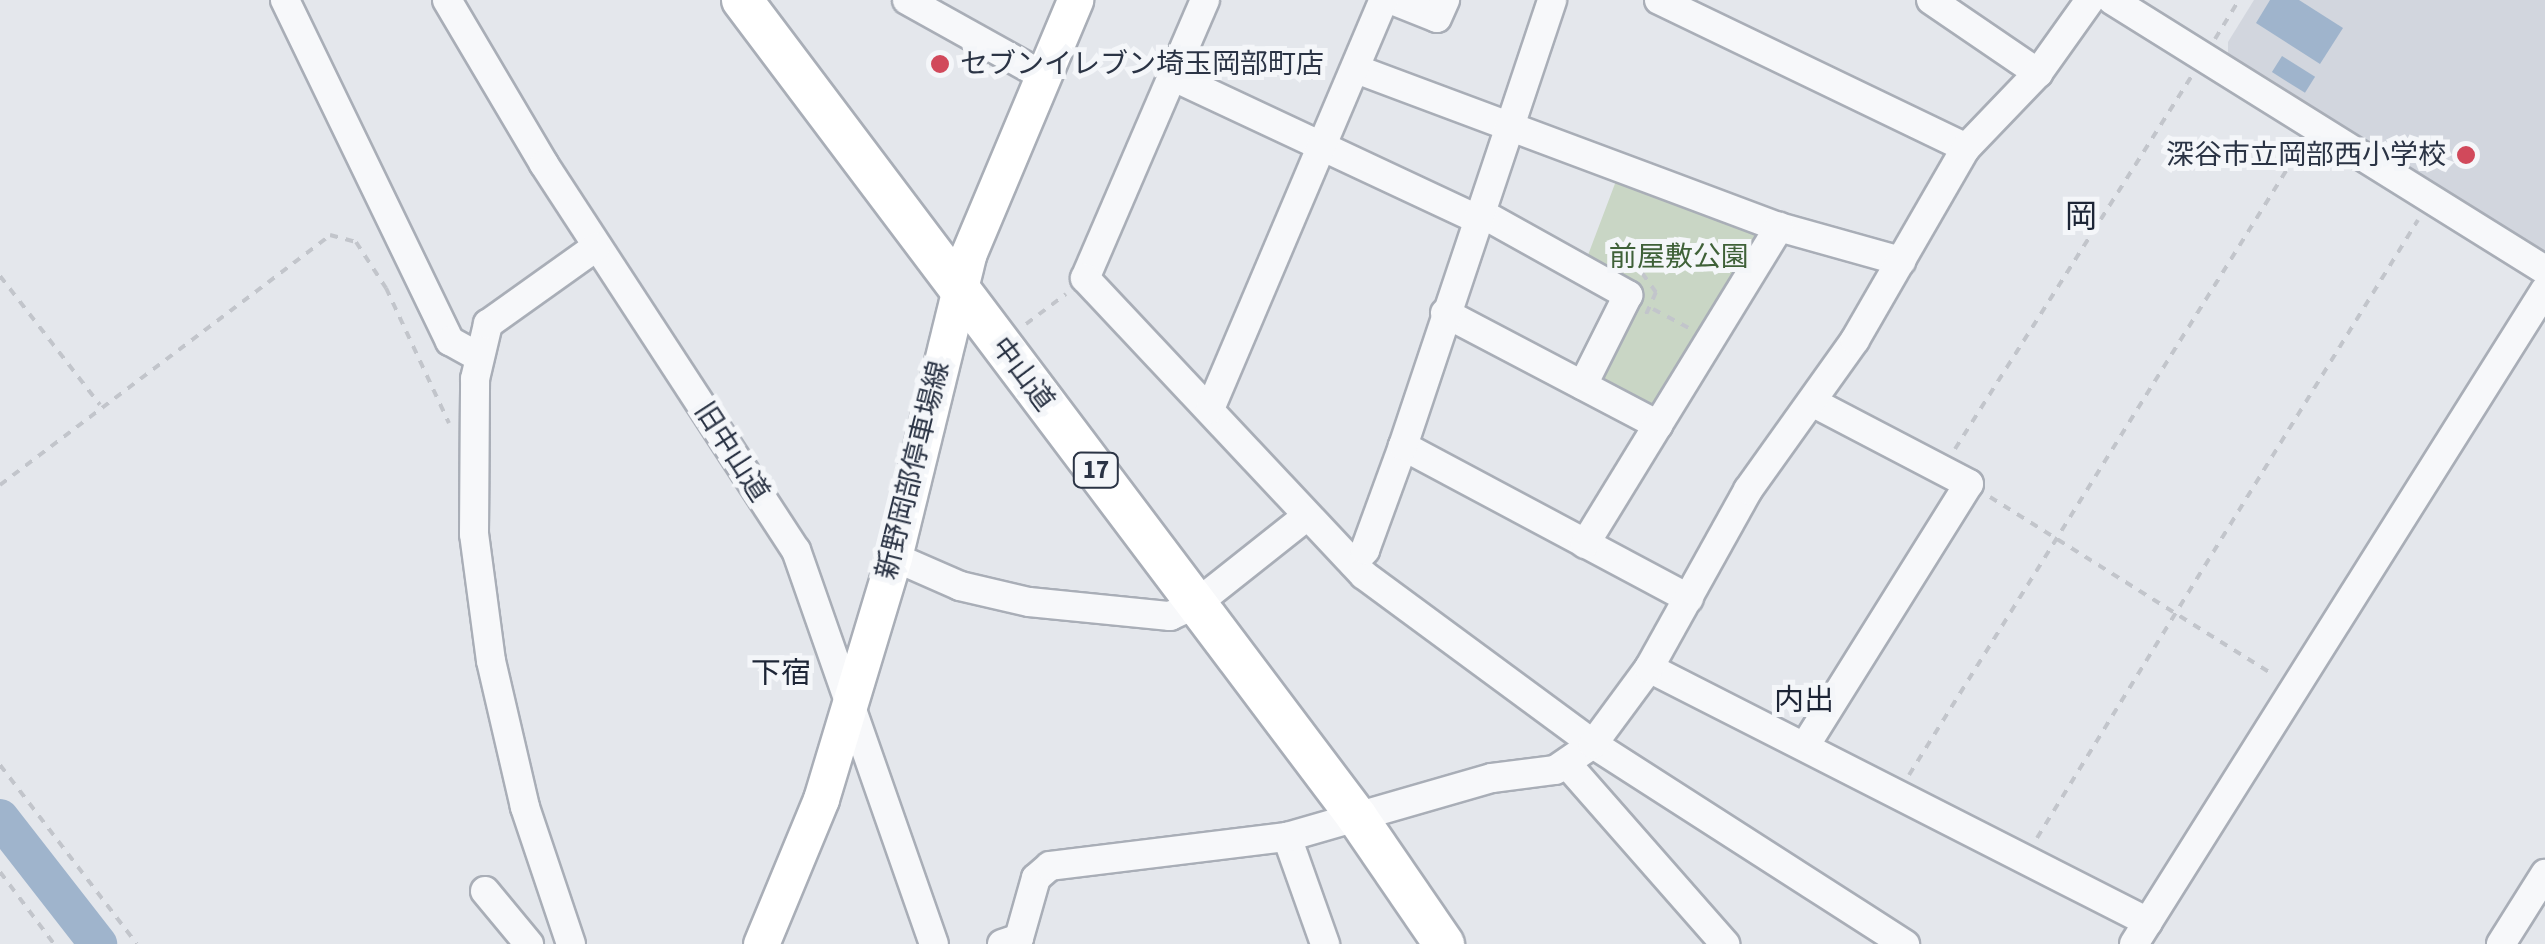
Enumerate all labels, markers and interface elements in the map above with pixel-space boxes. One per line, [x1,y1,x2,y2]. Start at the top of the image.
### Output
place label: セブンイレブン埼玉岡部町店 [960,47,1324,81]
marker: セブンイレブン埼玉岡部町店 [929,53,951,75]
place label: 深谷市立岡部西小学校 [2166,138,2446,172]
marker: 深谷市立岡部西小学校 [2455,144,2477,166]
district label: 岡 [2065,198,2097,236]
park label: 前屋敷公園 [1609,240,1749,274]
street label: 中山道 [984,330,1062,418]
street label: 新野岡部停車場線 [870,357,956,583]
street label: 旧中山道 [687,396,777,508]
road number: 17 [1071,450,1121,490]
district label: 下宿 [751,656,811,692]
district label: 内出 [1774,683,1834,719]

